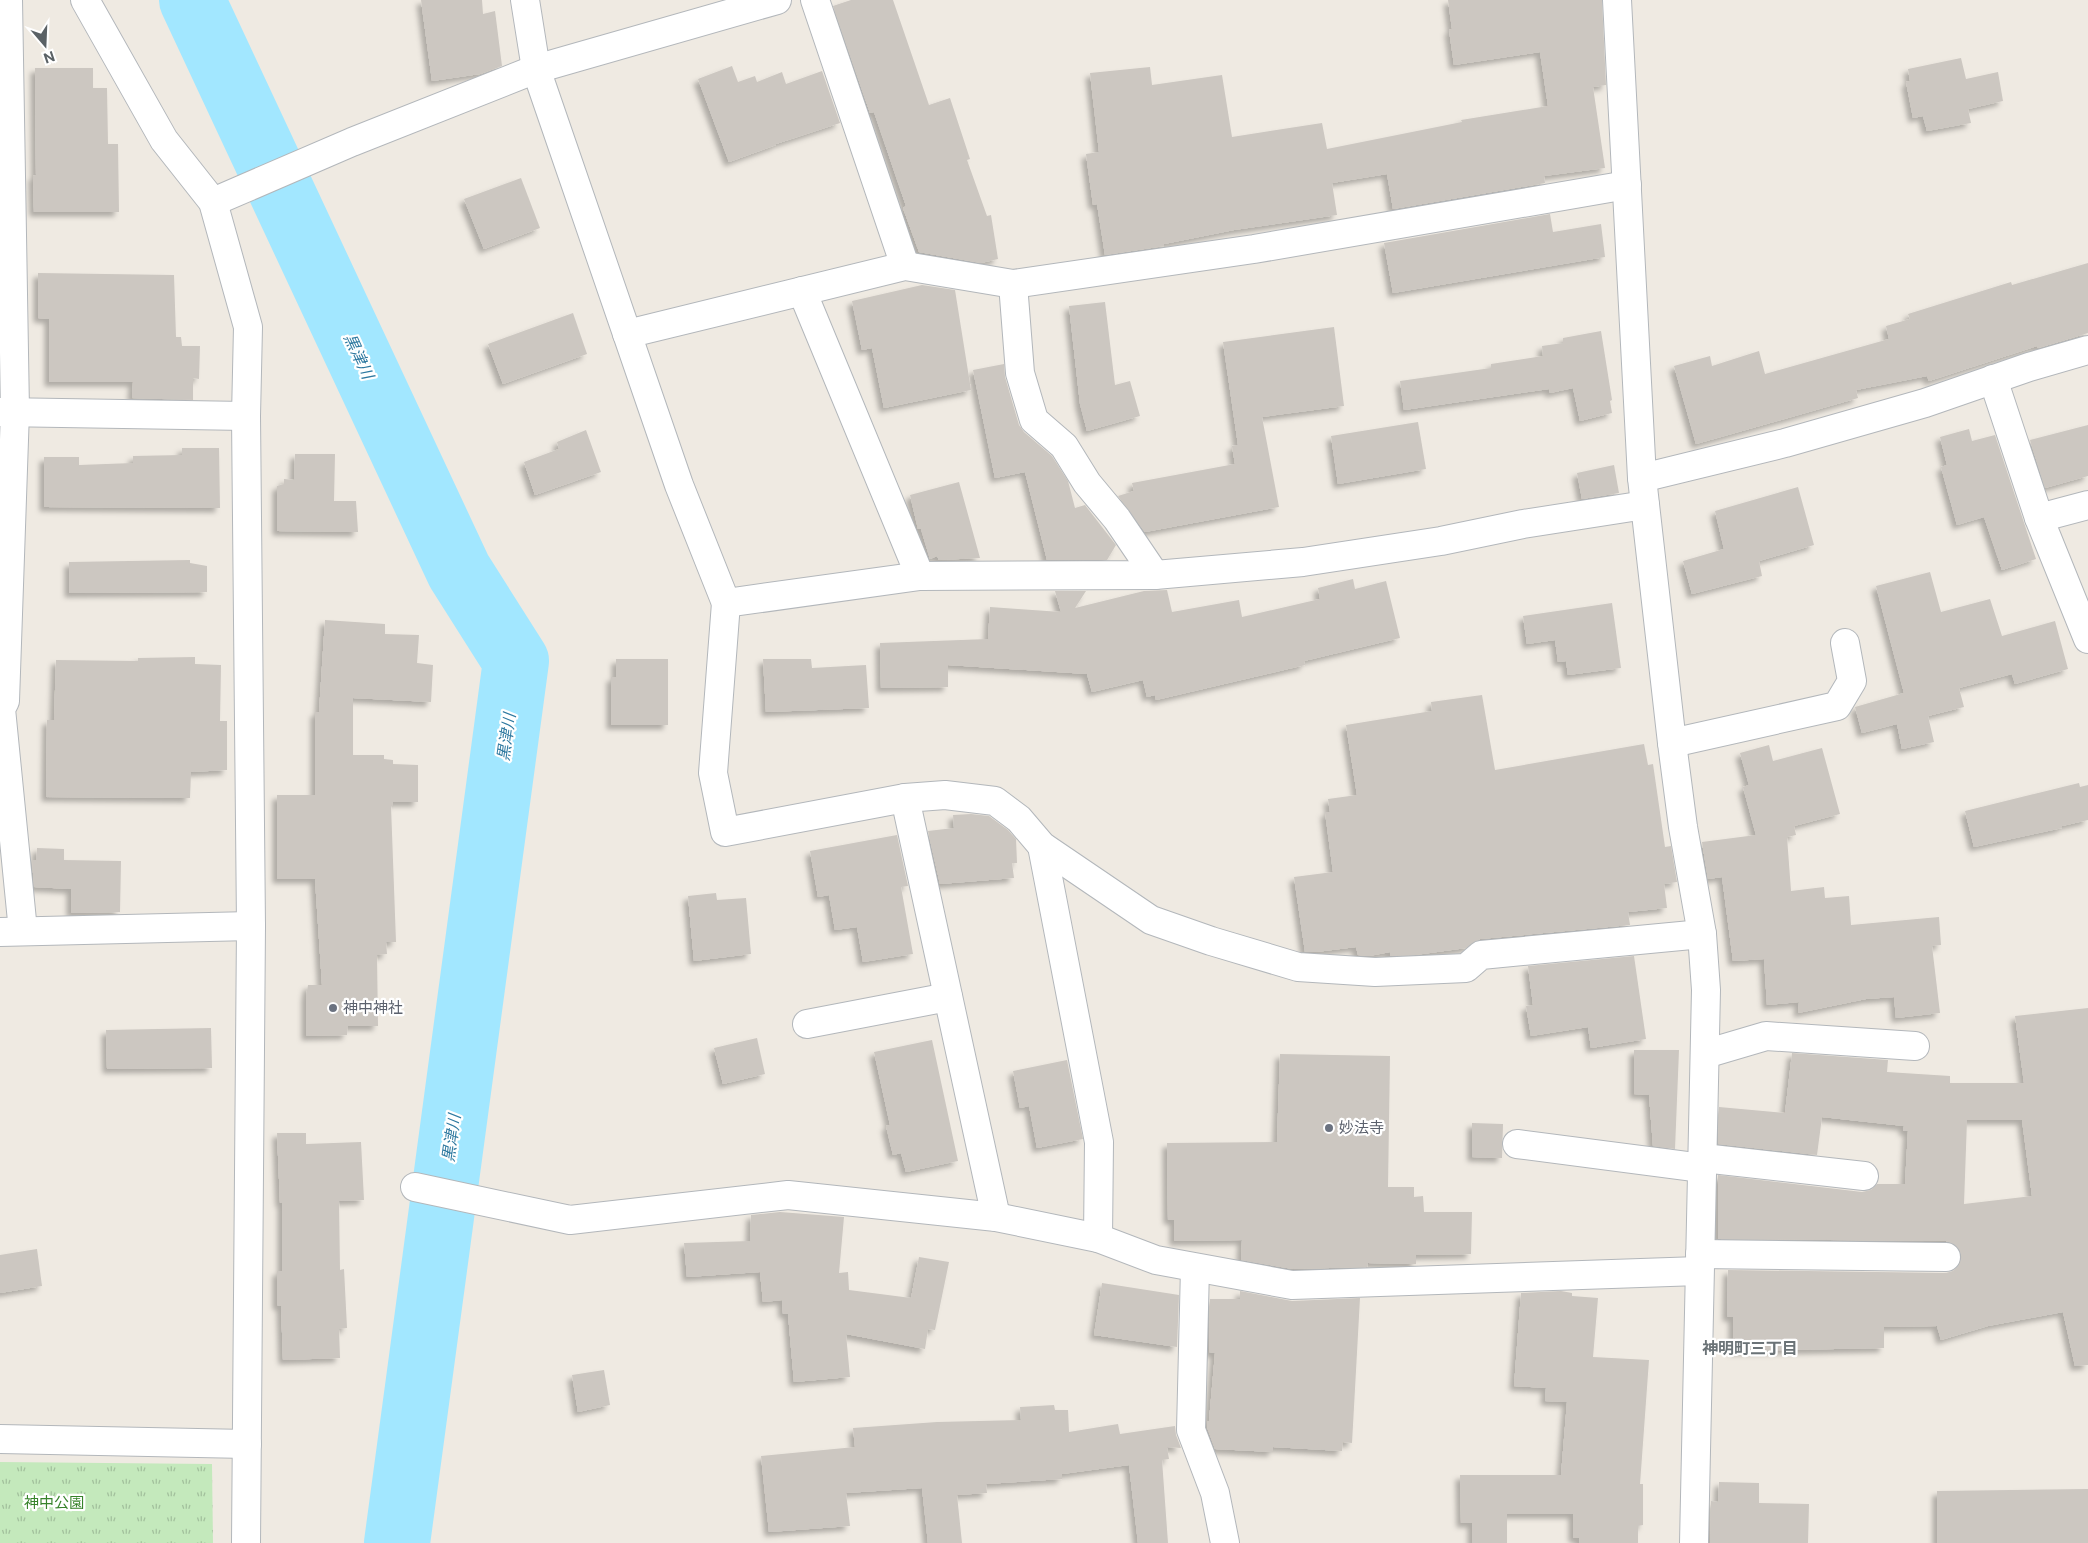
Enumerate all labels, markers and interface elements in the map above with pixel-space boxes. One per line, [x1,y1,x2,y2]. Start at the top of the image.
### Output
north arrow [20,20,70,70]
text: N [41,48,57,67]
water label: 黒津川 [340,330,378,384]
water label: 黒津川 [494,710,520,762]
place label: 神中神社 [343,999,403,1016]
marker: 神中神社 [327,1002,339,1014]
water label: 黒津川 [439,1111,465,1163]
place label: 妙法寺 [1339,1119,1384,1136]
marker: 妙法寺 [1323,1122,1335,1134]
district label: 神明町三丁目 [1702,1339,1798,1358]
park label: 神中公園 [24,1494,84,1511]

